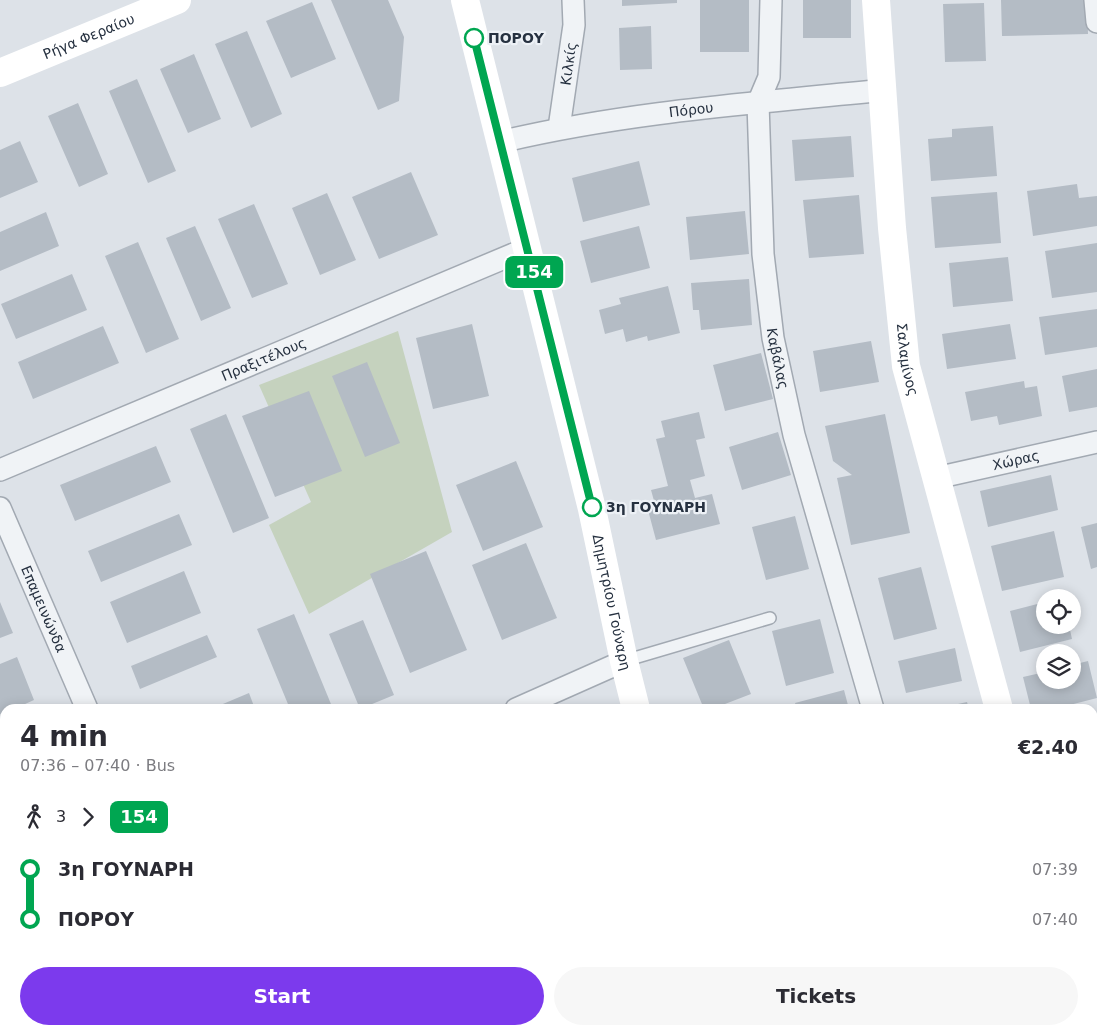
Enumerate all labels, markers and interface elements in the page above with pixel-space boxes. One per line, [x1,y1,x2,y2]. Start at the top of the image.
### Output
street label: Ρήγα Φεραίου [41,10,137,62]
marker: ΠΟΡΟΥ [464,28,484,48]
place label: ΠΟΡΟΥ [488,30,545,46]
street label: Κιλκίς [557,41,579,86]
street label: Πόρου [668,99,714,120]
line badge: 154 [505,256,563,288]
text: 154 [515,261,553,282]
street label: Σαλαμίνος [894,322,922,398]
street label: Καβάλας [764,327,792,391]
street label: Πραξιτέλους [219,334,308,384]
street label: Χώρας [991,447,1041,473]
marker: 3η ΓΟΥΝΑΡΗ [582,497,602,517]
place label: 3η ΓΟΥΝΑΡΗ [606,499,706,515]
street label: Δημητρίου Γούναρη [590,533,634,672]
street label: Επαμεινώνδα [18,563,70,655]
map controls [1036,589,1081,689]
button: locate [1036,589,1081,634]
button: layers [1036,644,1081,689]
text: 4 min [20,720,108,753]
text: €2.40 [1018,736,1078,758]
text: 07:36 – 07:40 · Bus [20,756,175,775]
icon: walk [20,803,48,831]
icon: forward [74,803,102,831]
text: 154 [120,806,158,827]
text: 3 [56,807,66,826]
text: 3η ΓΟΥΝΑΡΗ [58,858,194,880]
text: 07:39 [1032,860,1078,879]
text: ΠΟΡΟΥ [58,908,134,930]
text: 07:40 [1032,910,1078,929]
button: Start [20,967,544,1025]
button: Tickets [554,967,1078,1025]

